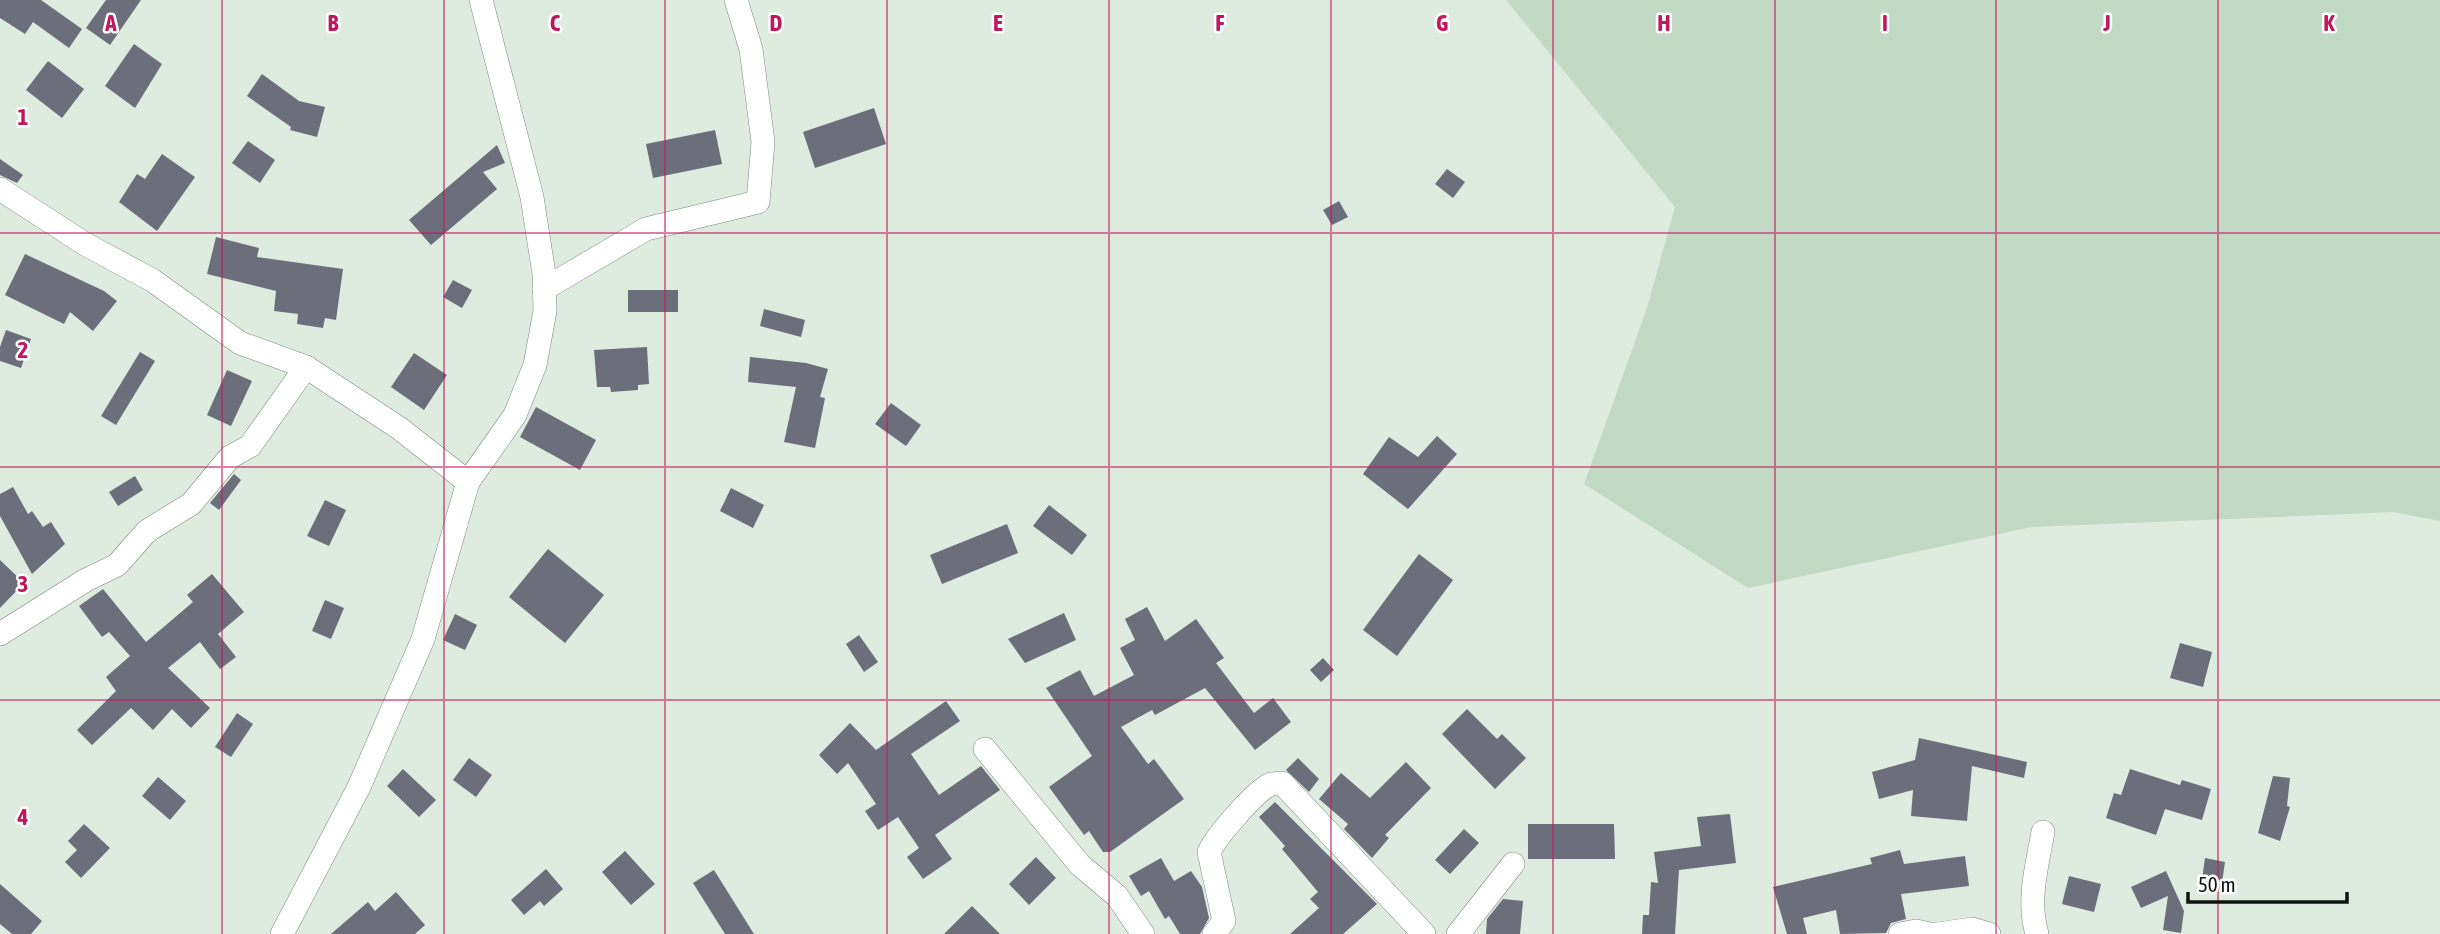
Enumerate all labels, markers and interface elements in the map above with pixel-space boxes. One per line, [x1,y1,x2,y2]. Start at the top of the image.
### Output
text: A [104,10,117,36]
text: B [328,10,339,36]
text: C [550,10,561,36]
text: D [770,10,783,36]
text: E [993,10,1003,36]
text: F [1215,10,1225,36]
text: G [1436,10,1448,36]
text: H [1657,10,1671,36]
text: I [1882,10,1888,36]
text: J [2102,10,2111,36]
text: K [2323,10,2335,36]
text: 1 [18,104,29,130]
text: 2 [18,337,28,363]
text: 3 [18,571,28,597]
text: 4 [17,804,29,830]
scale bar [2188,860,2347,904]
text: 50 m [2198,872,2236,896]

